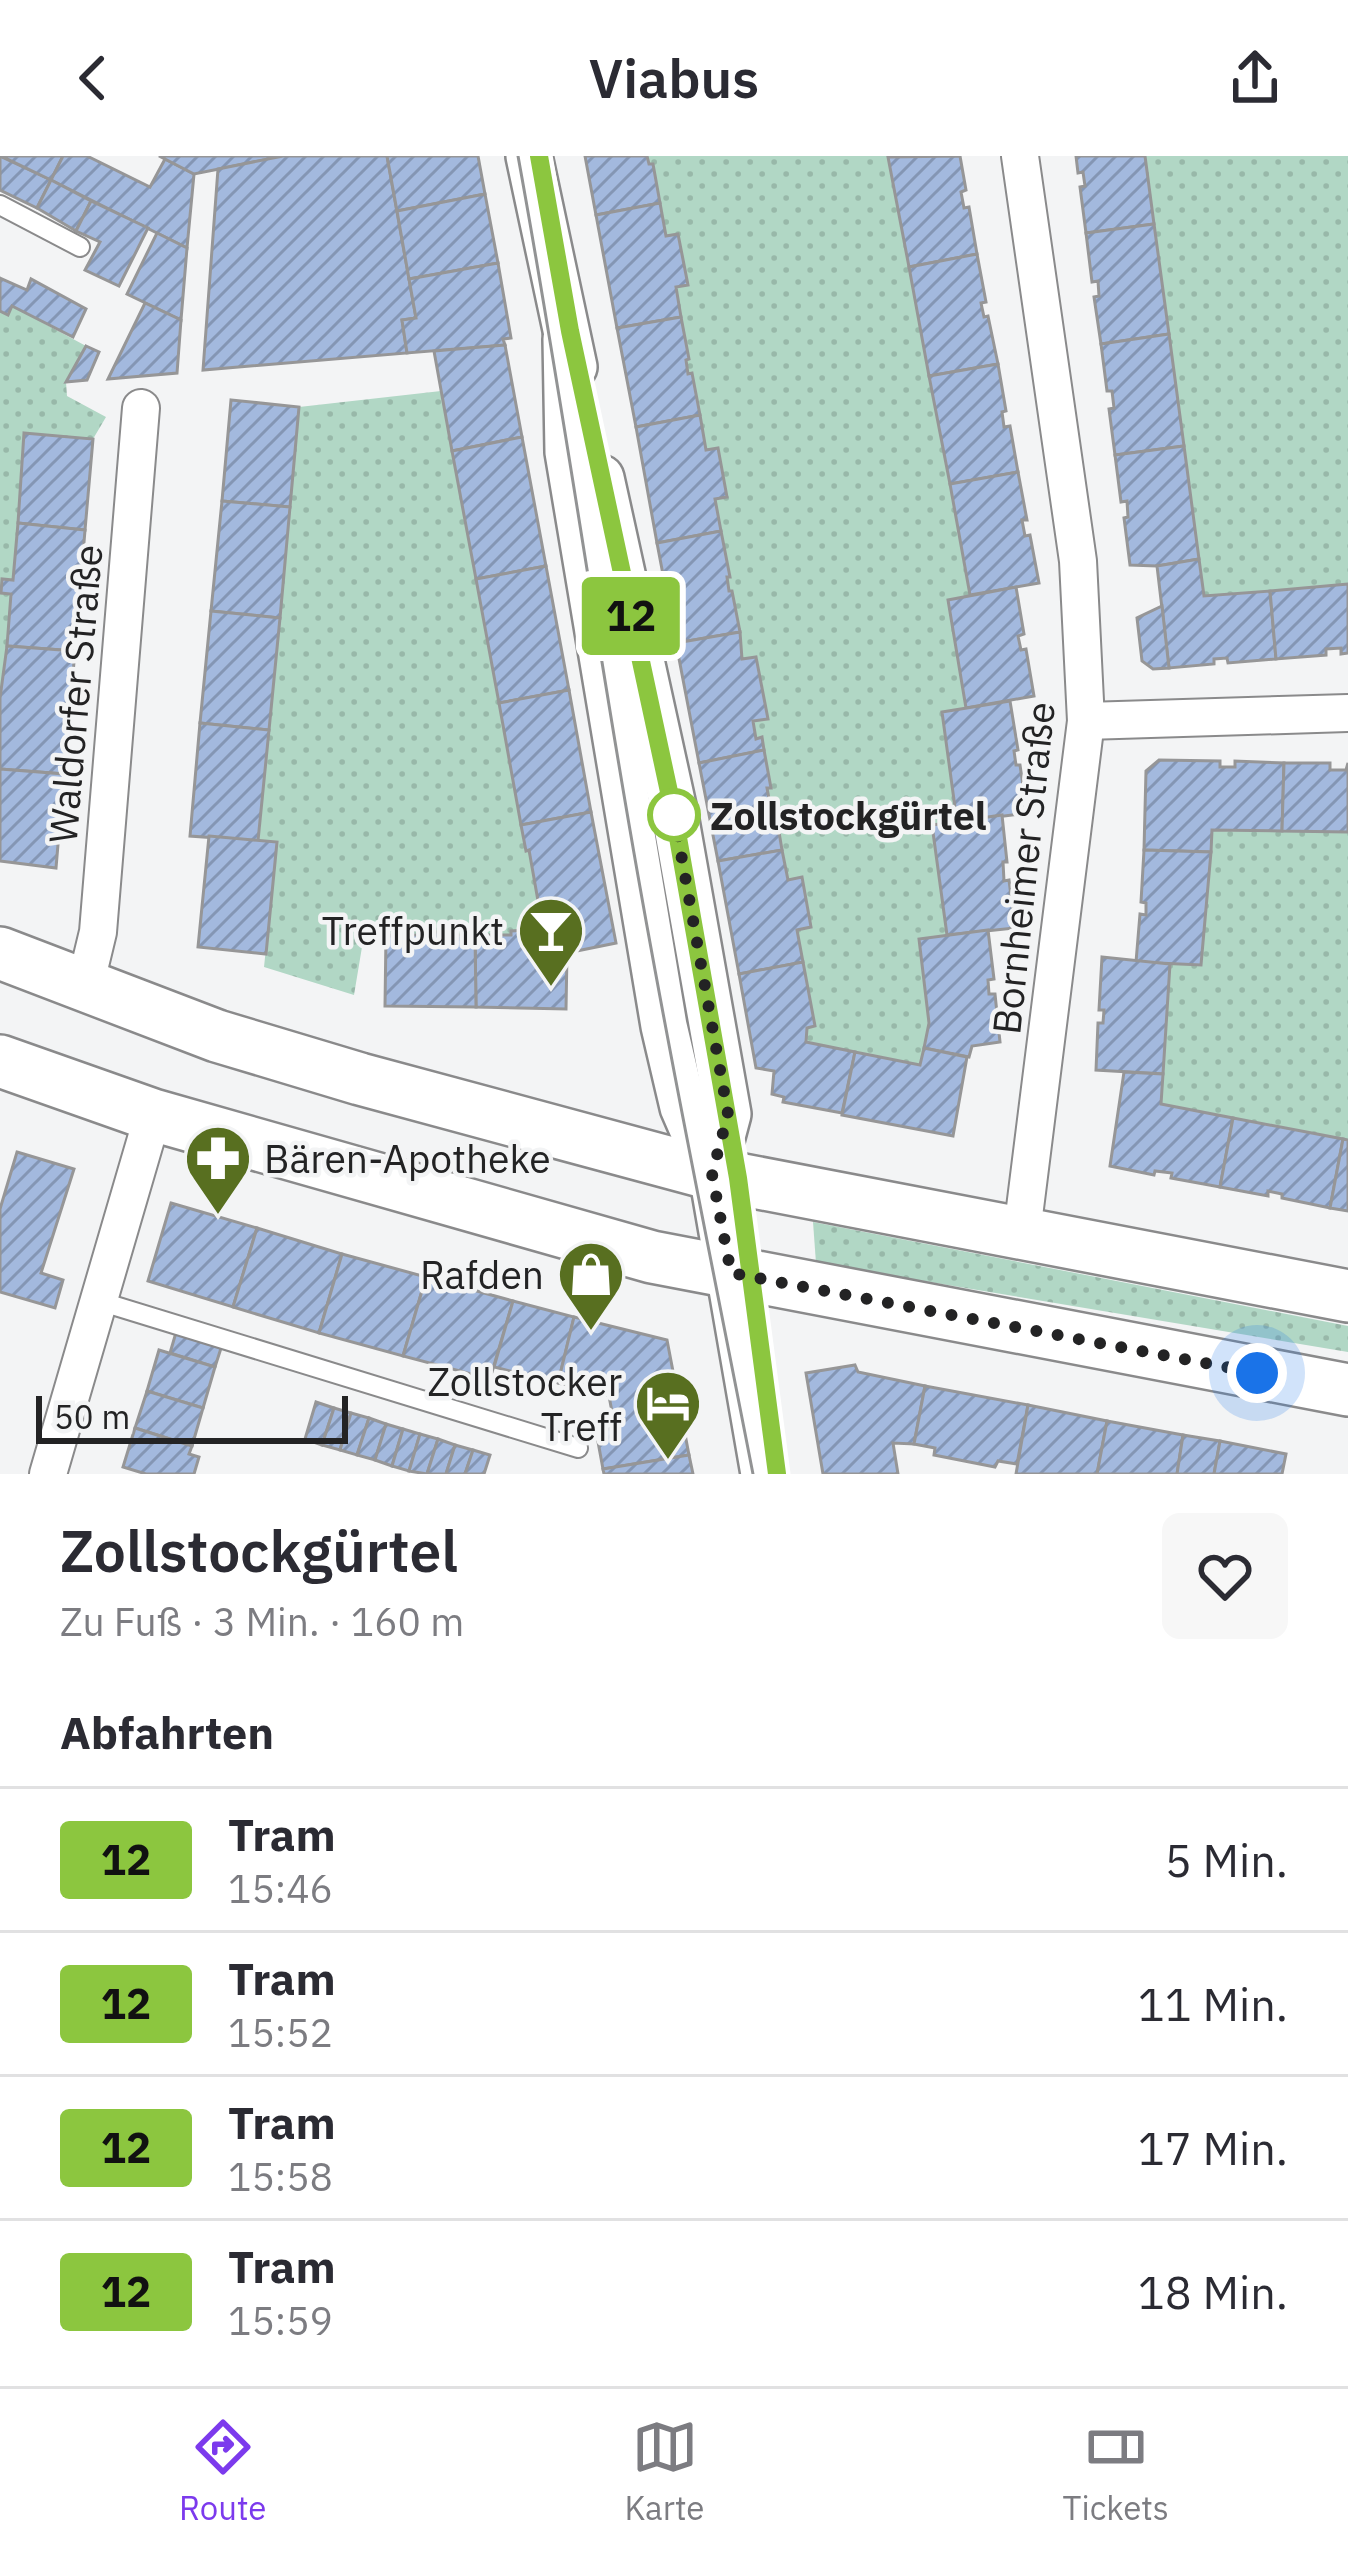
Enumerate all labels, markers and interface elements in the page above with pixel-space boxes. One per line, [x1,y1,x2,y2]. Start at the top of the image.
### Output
text: Viabus [589,43,759,113]
icon: back [60,45,126,111]
icon: share [1222,45,1288,111]
street label: Waldorfer Straße [37,542,113,846]
line badge: 12 [577,577,685,655]
text: 12 [606,588,656,643]
street label: Bornheimer Straße [980,699,1066,1037]
marker: Zollstockgürtel [649,790,699,840]
place label: Zollstockgürtel [710,790,987,841]
bar icon: Treffpunkt [516,895,586,989]
place label: Treffpunkt [322,905,504,956]
pharmacy icon: Bären-Apotheke [183,1123,253,1217]
place label: Bären-Apotheke [264,1133,551,1184]
shop icon: Rafden [556,1239,626,1333]
place label: Rafden [420,1249,544,1300]
your location [1227,1343,1287,1403]
place label: Zollstocker Treff [427,1356,622,1452]
hotel icon: Zollstocker Treff [633,1368,703,1462]
scale bar [36,1390,348,1443]
text: 50 m [54,1395,130,1438]
button: heart [1162,1513,1288,1639]
text: Zollstockgürtel [60,1514,458,1588]
text: Zu Fuß · 3 Min. · 160 m [60,1596,464,1647]
text: Abfahrten [60,1703,274,1761]
text: Tram [228,1805,336,1863]
text: 5 Min. [1165,1831,1288,1889]
text: 12 [101,1832,151,1887]
text: 15:46 [228,1863,333,1914]
text: Tram [228,1949,336,2007]
text: 11 Min. [1138,1975,1288,2033]
text: 12 [101,1976,151,2031]
text: 15:52 [228,2007,333,2058]
text: Tram [228,2093,336,2151]
text: 17 Min. [1138,2119,1288,2177]
text: 12 [101,2120,151,2175]
text: 15:58 [228,2151,333,2202]
text: Tram [228,2237,336,2295]
text: 18 Min. [1138,2263,1288,2321]
text: 12 [101,2264,151,2319]
text: 15:59 [228,2295,333,2346]
tab: Route [179,2414,266,2529]
tab: Karte [625,2414,704,2529]
tab: Tickets [1063,2414,1169,2529]

